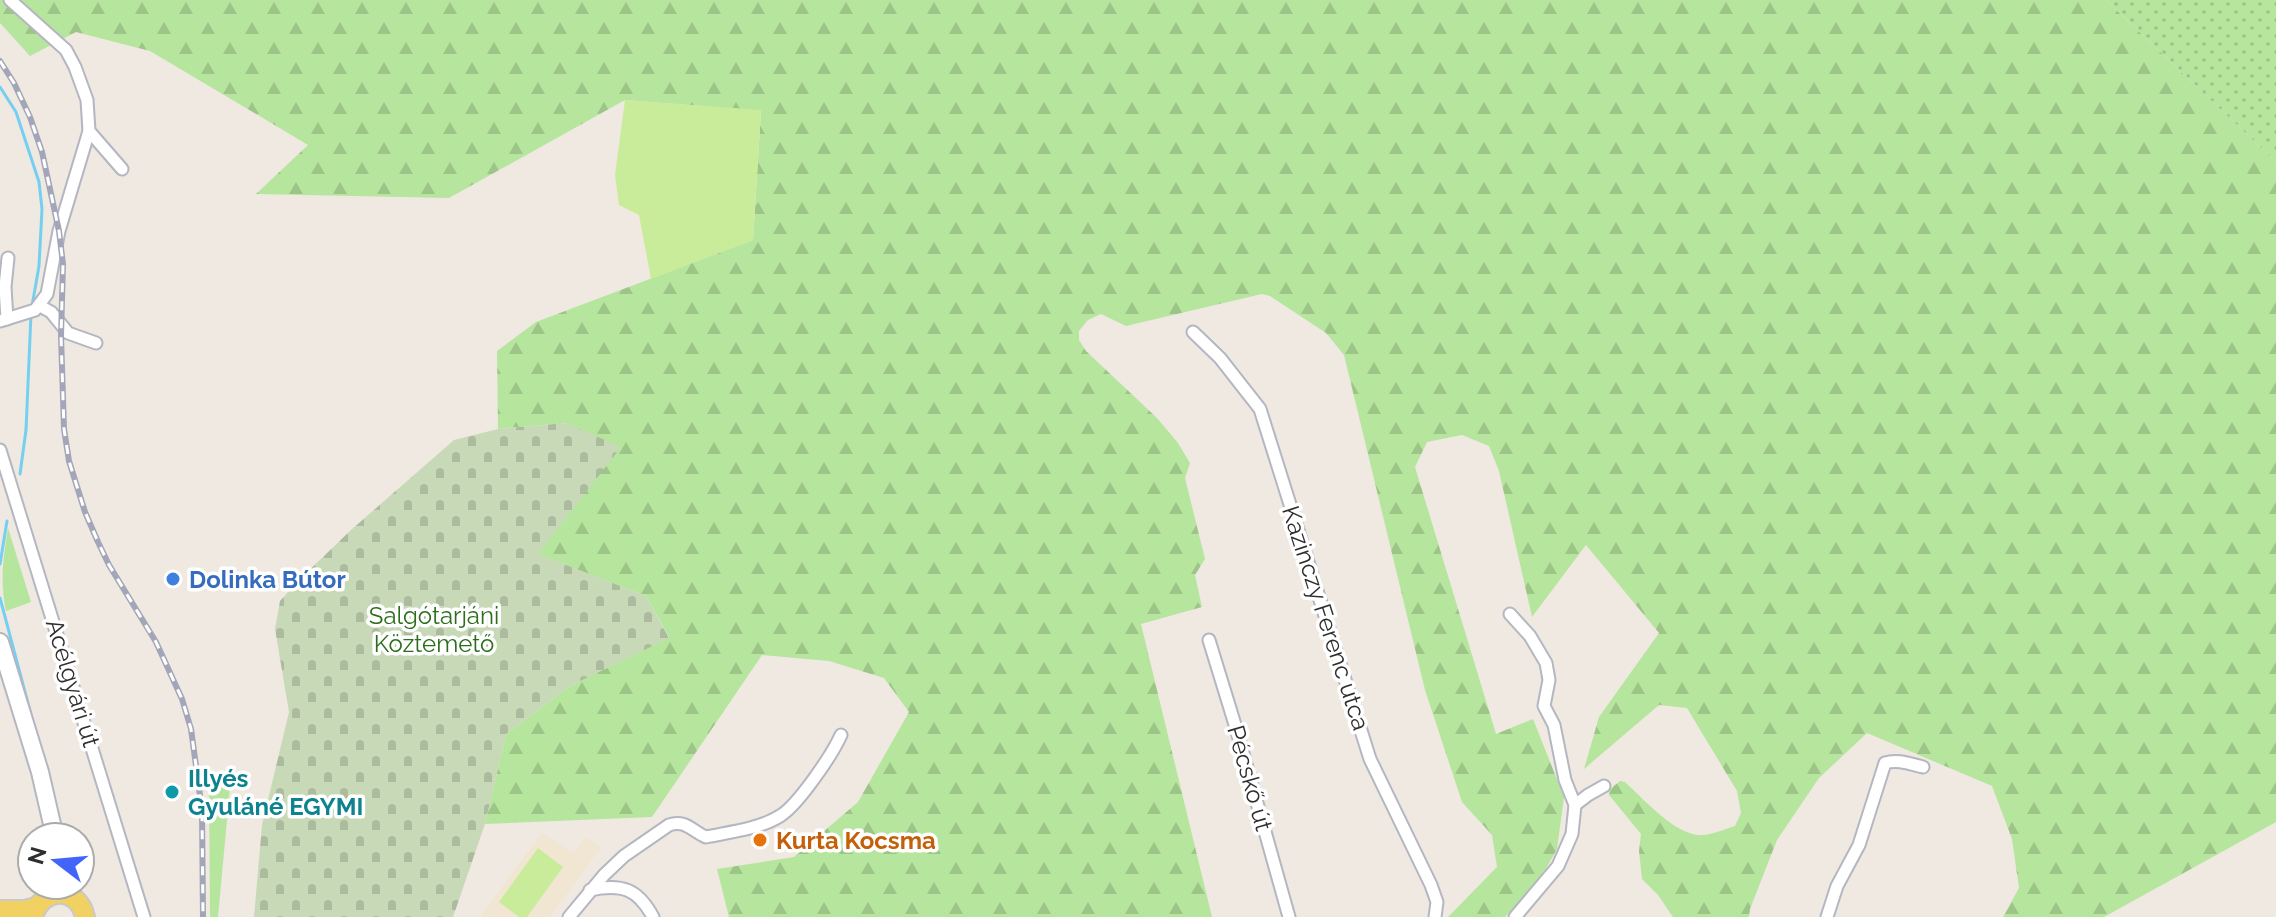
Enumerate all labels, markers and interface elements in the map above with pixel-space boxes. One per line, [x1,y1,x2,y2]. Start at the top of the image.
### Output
street label: Kazinczy Ferenc utca [1276,502,1376,734]
place label: Dolinka Bútor [189,565,346,594]
marker: Dolinka Bútor [164,570,182,588]
park label: Salgótarjáni Köztemető [369,601,499,658]
street label: Acélgyári út [40,616,106,750]
street label: Pécskő út [1221,722,1279,834]
place label: Illyés Gyuláné EGYMI [188,764,363,821]
marker: Illyés Gyuláné EGYMI [163,783,181,801]
north arrow [16,821,96,901]
place label: Kurta Kocsma [776,826,936,855]
marker: Kurta Kocsma [751,831,769,849]
text: N [22,844,52,867]

